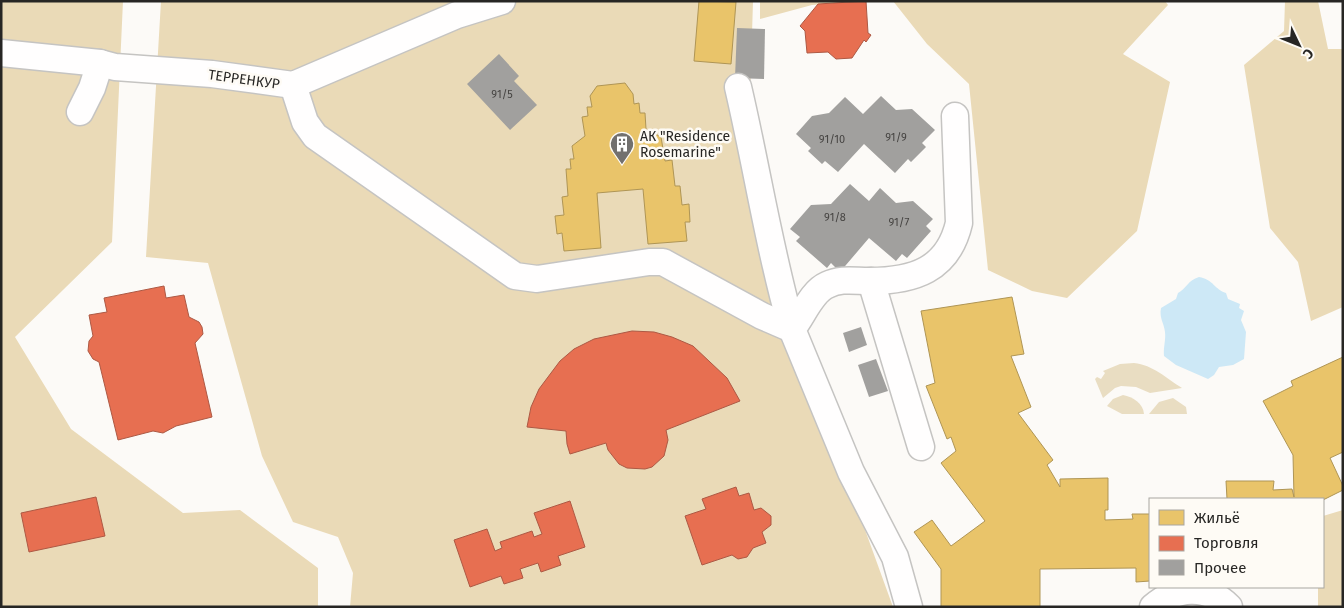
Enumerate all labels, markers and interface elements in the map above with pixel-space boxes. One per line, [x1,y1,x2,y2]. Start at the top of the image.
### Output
north arrow [1274,20,1324,70]
text: С [1299,45,1317,62]
street label: ТЕРРЕНКУР [207,66,281,93]
house number: 91/5 [491,88,513,101]
place label: АК "Residence Rosemarine" [640,128,730,161]
building icon: АК "Residence Rosemarine" [609,131,635,165]
house number: 91/9 [885,131,907,144]
house number: 91/10 [819,133,845,146]
house number: 91/8 [824,211,846,224]
house number: 91/7 [889,216,910,229]
legend [1149,498,1324,588]
text: Жильё [1194,509,1240,527]
text: Торговля [1194,534,1259,552]
text: Прочее [1194,559,1246,577]

